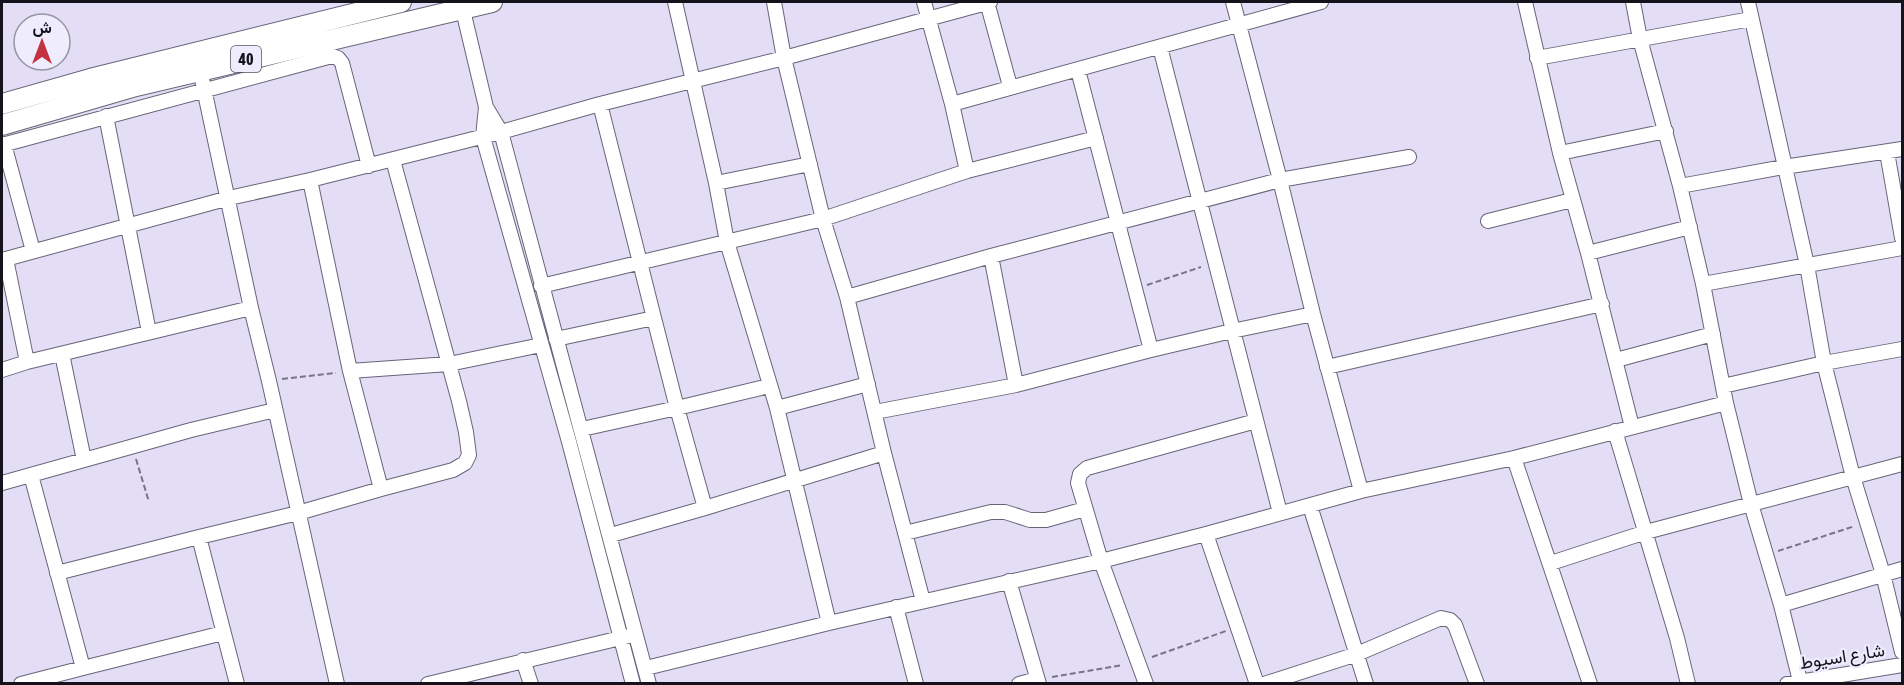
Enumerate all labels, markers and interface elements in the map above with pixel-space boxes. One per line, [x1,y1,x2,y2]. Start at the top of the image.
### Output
north arrow [12,12,72,72]
text: ش [32,18,52,37]
road number: 40 [231,46,261,72]
street label: شارع اسيوط [1798,639,1886,675]

